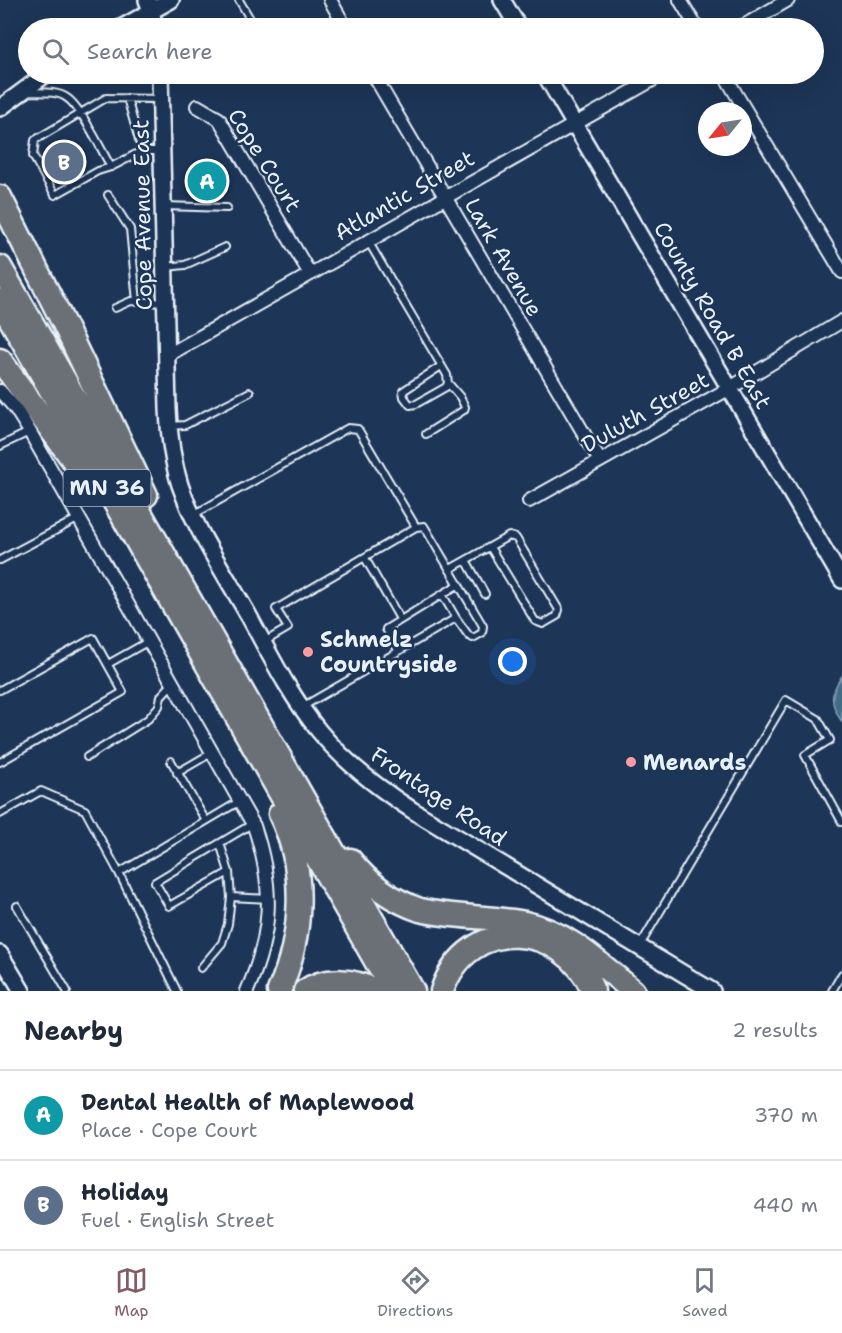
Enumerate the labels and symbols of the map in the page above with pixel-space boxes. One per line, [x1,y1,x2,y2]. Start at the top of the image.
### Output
north arrow [698,102,752,156]
street label: Cope Court [221,103,308,218]
street label: Cope Avenue East [126,119,159,311]
pin: B [44,140,84,184]
street label: Atlantic Street [329,144,480,247]
pin: A [188,158,226,204]
street label: Lark Avenue [458,193,549,322]
street label: County Road B East [647,216,778,414]
street label: Duluth Street [576,365,714,459]
road number: MN 36 [63,470,150,506]
place label: Schmelz Countryside [320,625,457,679]
marker: Schmelz Countryside [301,645,315,659]
your location [498,647,527,676]
street label: Frontage Road [365,740,512,853]
place label: Menards [643,748,746,777]
marker: Menards [624,755,638,769]

